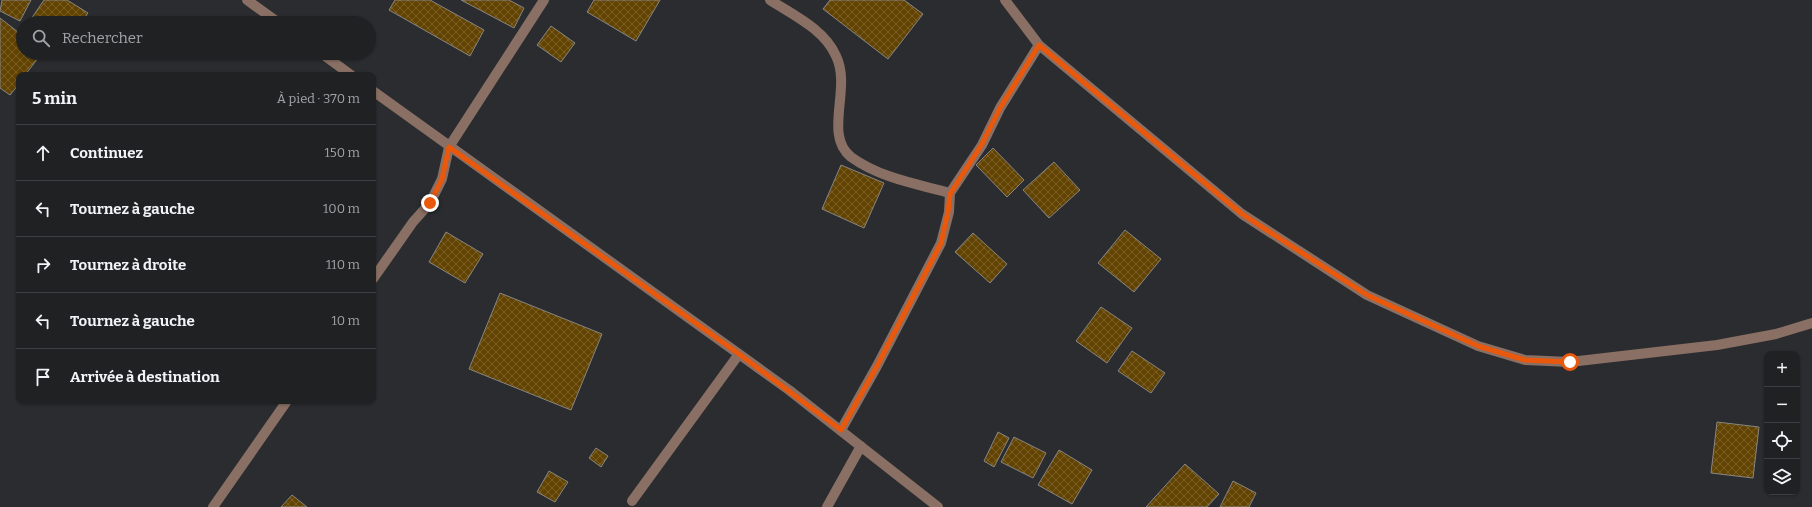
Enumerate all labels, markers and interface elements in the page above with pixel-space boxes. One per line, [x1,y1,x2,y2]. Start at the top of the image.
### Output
search box [16,16,376,60]
icon: search [30,27,52,49]
text: Rechercher [62,29,143,47]
text: 5 min [32,88,77,109]
text: À pied · 370 m [277,91,360,106]
icon: ahead [32,142,54,164]
text: Continuez [70,144,143,162]
text: 150 m [324,145,360,160]
route end [421,194,439,212]
icon: left [32,198,54,220]
text: Tournez à gauche [70,200,195,218]
text: 100 m [323,201,360,216]
icon: right [32,254,54,276]
text: Tournez à droite [70,256,186,274]
text: 110 m [326,257,360,272]
icon: left [32,310,54,332]
text: Tournez à gauche [70,312,195,330]
text: 10 m [331,313,360,328]
map controls [1764,351,1800,495]
button: + [1764,351,1800,387]
route start [1561,353,1579,371]
icon: arrive [32,366,54,388]
text: Arrivée à destination [70,368,220,386]
button: − [1764,387,1800,423]
button: locate [1764,423,1800,459]
button: layers [1764,459,1800,495]

